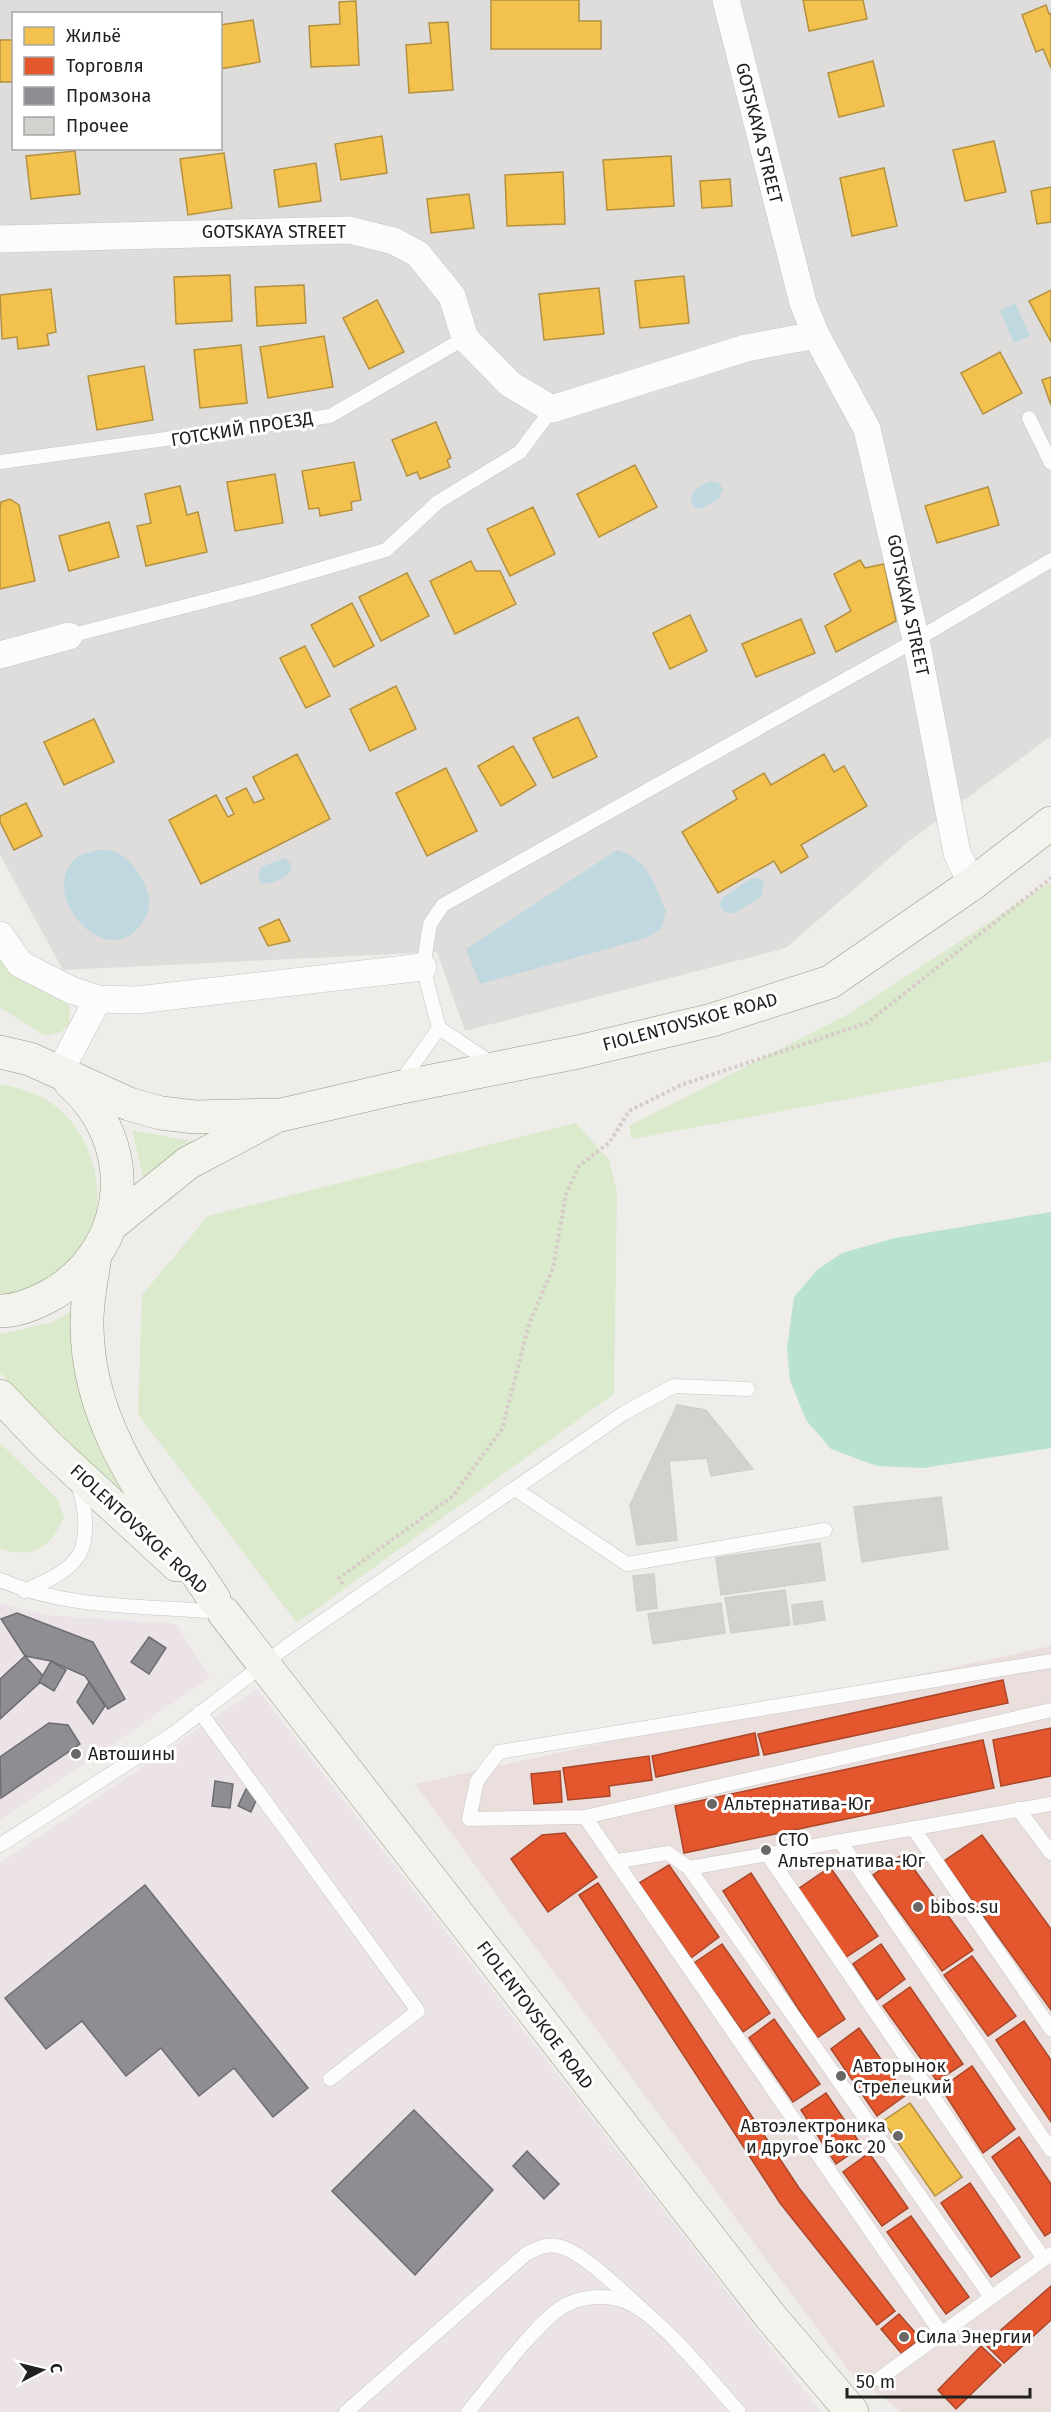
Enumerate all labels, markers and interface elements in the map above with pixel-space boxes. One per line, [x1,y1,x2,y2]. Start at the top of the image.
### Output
legend [12,12,222,150]
text: Жильё [66,25,121,47]
text: Торговля [66,55,144,77]
street label: GOTSKAYA STREET [731,60,787,206]
text: Промзона [66,85,151,107]
text: Прочее [66,115,129,137]
street label: GOTSKAYA STREET [202,221,347,243]
street label: ГОТСКИЙ ПРОЕЗД [169,407,315,451]
street label: GOTSKAYA STREET [882,532,934,679]
street label: FIOLENTOVSKOE ROAD [600,988,780,1056]
street label: FIOLENTOVSKOE ROAD [66,1460,212,1598]
place label: Автошины [88,1743,175,1765]
marker: Автошины [69,1747,83,1761]
place label: Альтернатива-Юг [724,1793,872,1815]
marker: Альтернатива-Юг [705,1797,719,1811]
place label: СТО Альтернатива-Юг [778,1829,926,1872]
marker: СТО Альтернатива-Юг [759,1843,773,1857]
place label: bibos.su [930,1896,999,1918]
marker: bibos.su [911,1900,925,1914]
street label: FIOLENTOVSKOE ROAD [472,1936,598,2094]
place label: Авторынок Стрелецкий [853,2055,952,2098]
marker: Авторынок Стрелецкий [834,2069,848,2083]
place label: Автоэлектроника и другое Бокс 20 [740,2115,886,2158]
marker: Автоэлектроника и другое Бокс 20 [891,2129,905,2143]
place label: Сила Энергии [916,2326,1032,2348]
marker: Сила Энергии [897,2330,911,2344]
north arrow [12,2340,72,2400]
scale bar [847,2361,1030,2399]
text: С [46,2363,66,2375]
text: 50 m [856,2371,895,2393]

